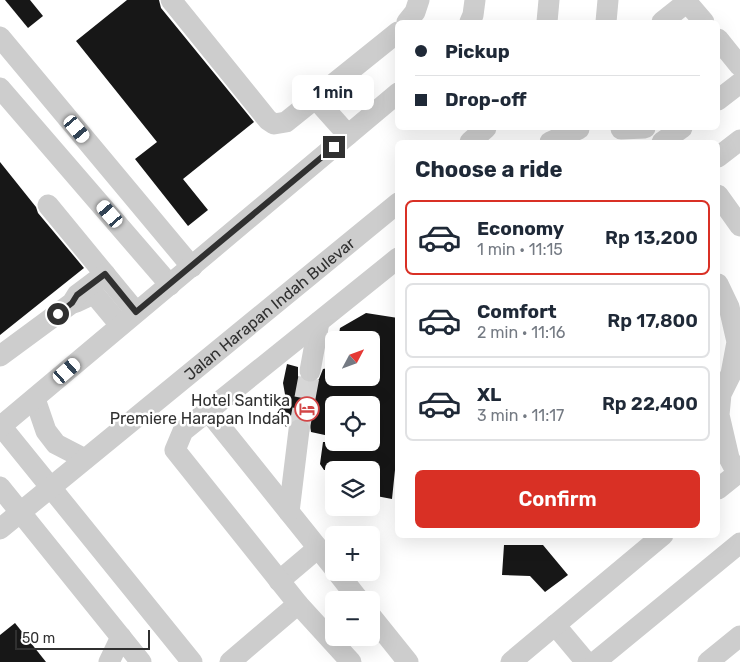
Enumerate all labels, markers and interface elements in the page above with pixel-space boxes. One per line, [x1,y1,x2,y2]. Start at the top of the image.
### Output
text: Pickup [445,40,510,63]
callout: 1 min [293,74,375,110]
text: 1 min [313,83,353,102]
text: Drop-off [445,88,527,111]
car [61,113,92,145]
route end [323,136,345,158]
text: Choose a ride [415,156,562,183]
car [94,198,125,230]
icon: car [417,215,462,260]
text: Economy [477,217,564,240]
text: Rp 13,200 [605,226,698,249]
street label: Jalan Harapan Indah Bulevar [180,233,358,384]
text: 1 min · 11:15 [477,240,563,259]
icon: car [417,298,462,343]
text: Comfort [477,300,557,323]
route start [47,303,69,325]
text: Rp 17,800 [607,309,698,332]
text: 2 min · 11:16 [477,323,566,342]
north arrow [325,331,380,386]
map controls [325,331,380,646]
car [50,355,83,387]
icon: car [417,381,462,426]
text: XL [477,383,501,406]
place label: Hotel Santika Premiere Harapan Indah [110,391,290,428]
text: Rp 22,400 [602,392,698,415]
hotel icon: Hotel Santika Premiere Harapan Indah [294,396,320,422]
button: locate [325,396,380,451]
text: 3 min · 11:17 [477,406,564,425]
button: layers [325,461,380,516]
button: Confirm [415,470,700,528]
button: + [325,526,380,581]
button: − [325,591,380,646]
scale bar [15,627,150,650]
text: 50 m [22,630,55,647]

